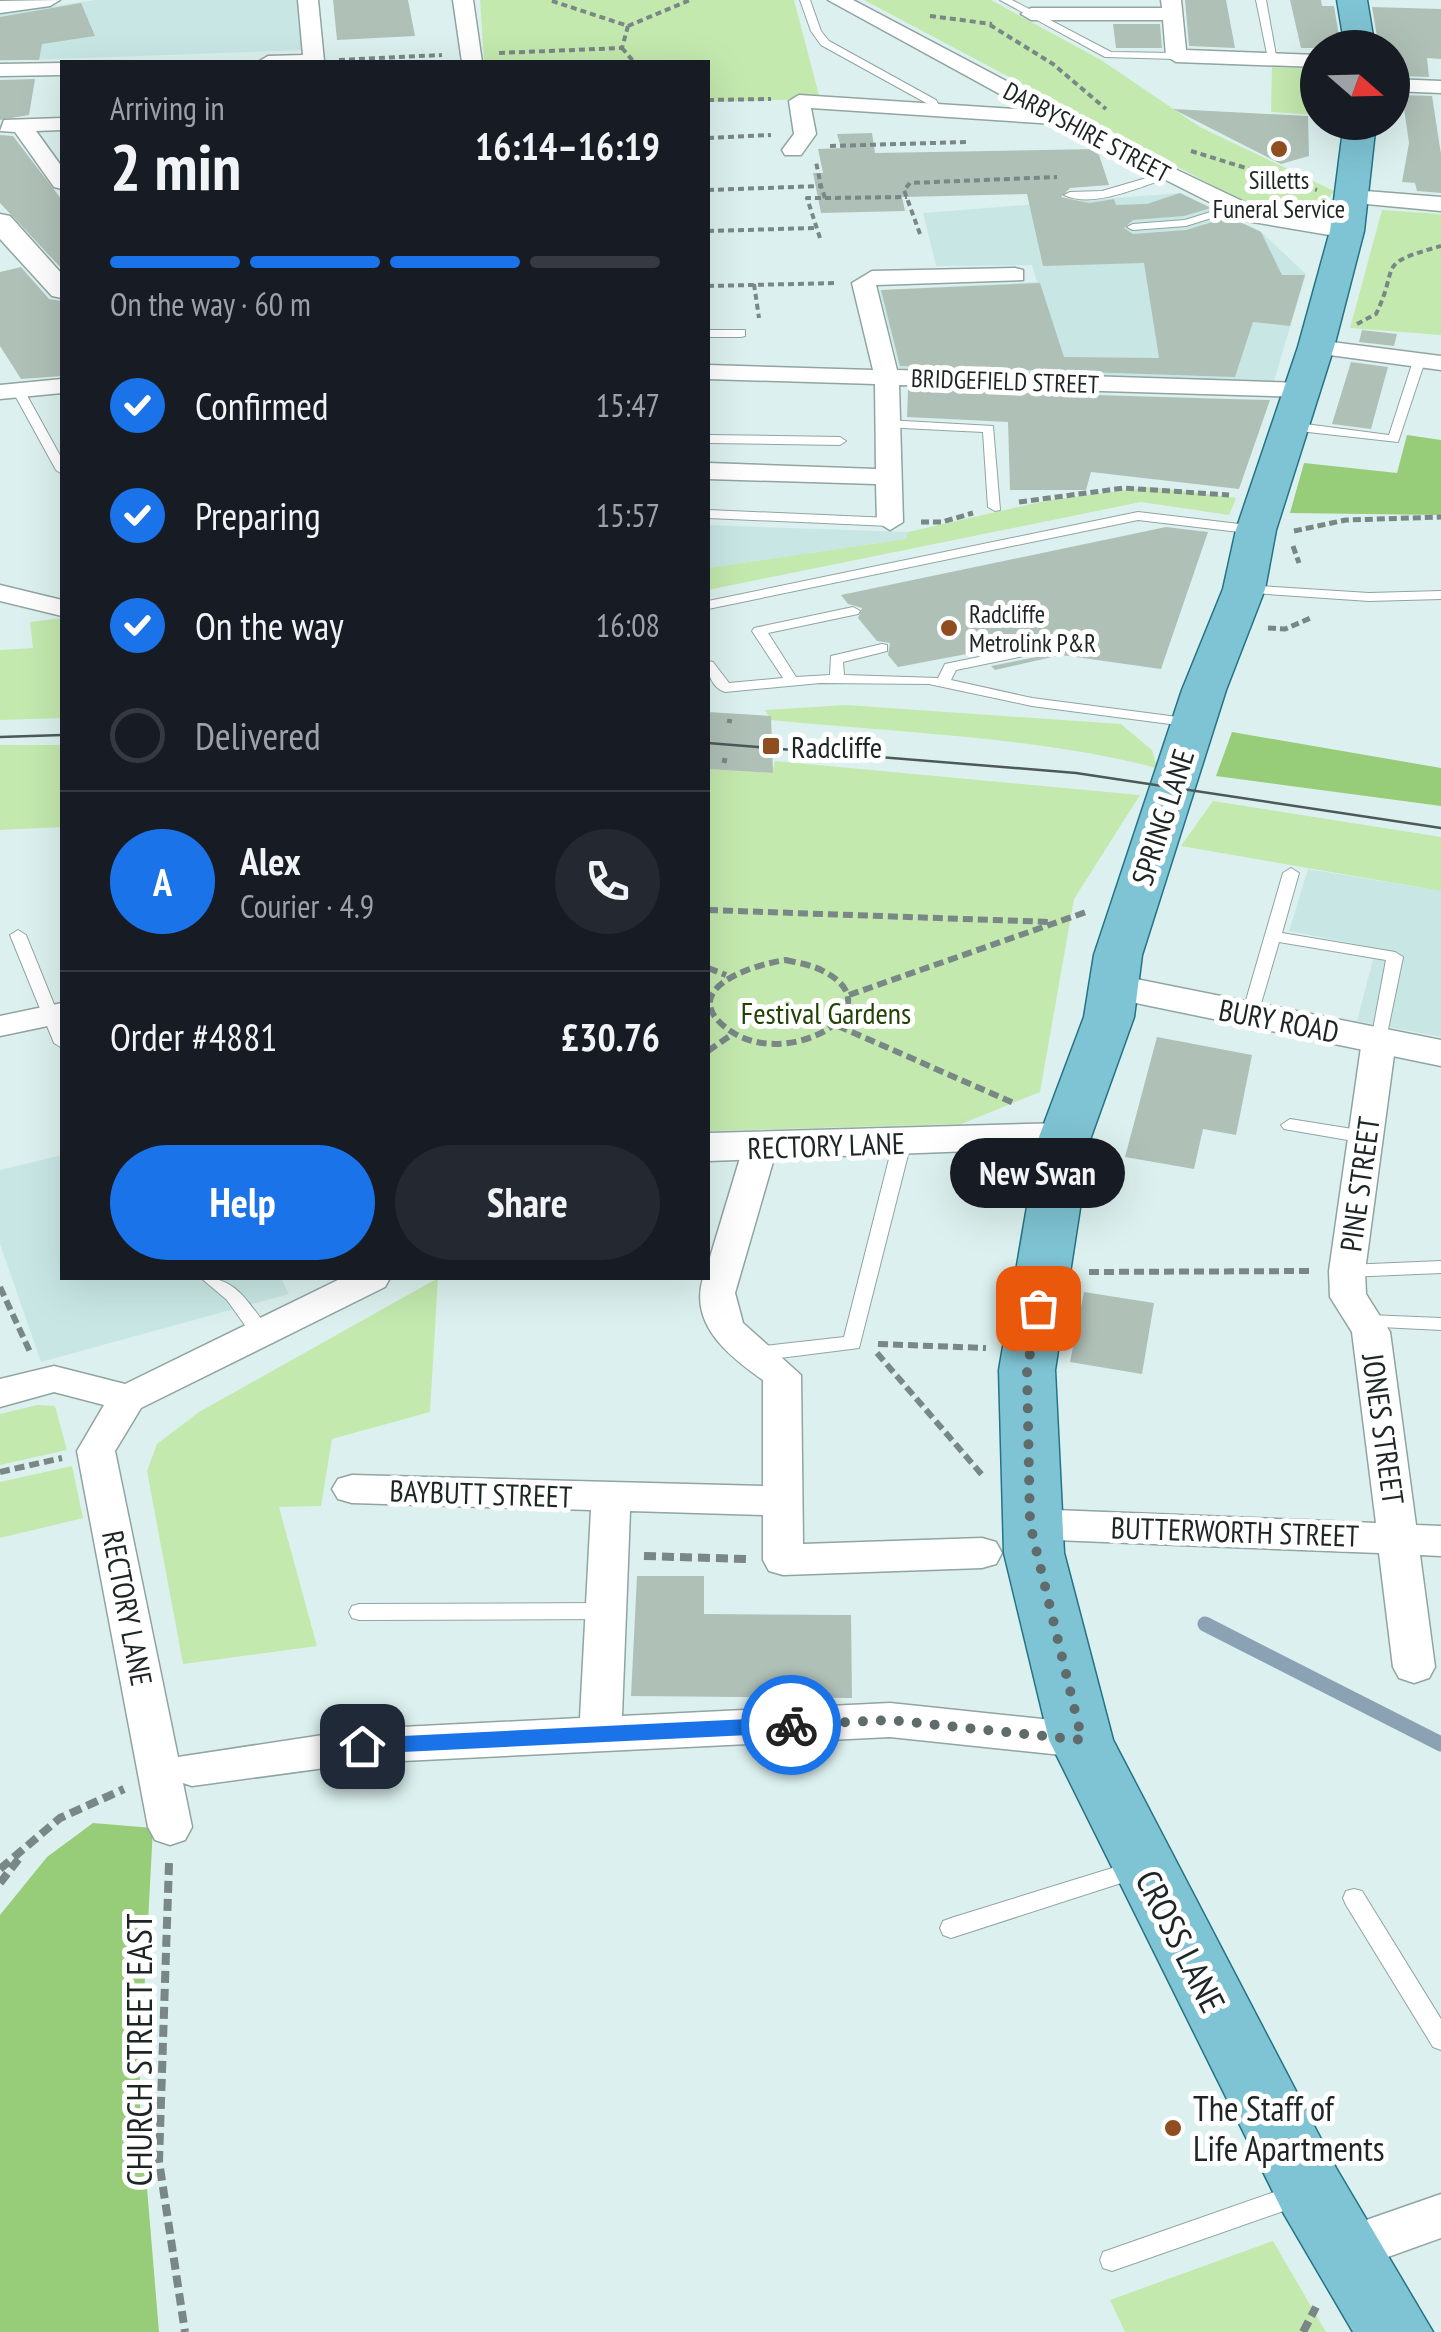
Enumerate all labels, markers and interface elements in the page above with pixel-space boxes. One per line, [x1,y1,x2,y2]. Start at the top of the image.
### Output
north arrow [1300,30,1410,140]
map controls [1300,30,1410,140]
street label: DARBYSHIRE STREET [998,75,1176,189]
text: Arriving in [110,87,225,129]
text: 16:14–16:19 [475,121,660,170]
text: 2 min [110,124,241,208]
marker: Silletts Funeral Service [1268,138,1290,160]
place label: Silletts Funeral Service [1213,164,1345,225]
text: On the way · 60 m [110,283,311,325]
street label: BRIDGEFIELD STREET [911,362,1099,400]
icon: check [110,378,165,433]
text: Confirmed [195,381,328,430]
text: 15:47 [596,384,660,426]
icon: check [110,488,165,543]
text: Preparing [195,491,321,540]
text: 15:57 [596,494,660,536]
icon: check [110,598,165,653]
place label: Radcliffe Metrolink P&R [969,598,1096,659]
text: On the way [195,601,343,650]
text: 16:08 [596,604,660,646]
marker: Radcliffe Metrolink P&R [938,617,960,639]
text: Delivered [195,711,321,760]
place label: Radcliffe [791,727,882,766]
marker: Radcliffe [760,735,782,757]
street label: SPRING LANE [1122,744,1202,890]
button: phone [555,829,660,934]
text: Alex [240,836,301,885]
text: A [153,857,172,906]
text: Courier · 4.9 [240,885,374,927]
street label: BURY ROAD [1216,989,1342,1051]
park label: Festival Gardens [741,993,911,1032]
text: Order #4881 [110,1012,277,1061]
text: £30.76 [561,1012,660,1061]
street label: PINE STREET [1330,1114,1388,1254]
street label: RECTORY LANE [747,1123,905,1167]
callout: New Swan [950,1138,1126,1208]
button: Help [110,1145,375,1260]
button: Share [395,1145,660,1260]
text: New Swan [979,1152,1096,1194]
pin [996,1266,1081,1351]
icon: bag [1011,1281,1066,1336]
street label: JONES STREET [1354,1350,1414,1507]
street label: BAYBUTT STREET [389,1470,573,1516]
street label: BUTTERWORTH STREET [1110,1507,1360,1555]
street label: RECTORY LANE [94,1527,162,1689]
courier [741,1675,841,1775]
icon: bike [764,1698,819,1753]
pin [320,1704,405,1789]
icon: home [335,1719,390,1774]
street label: CROSS LANE [1126,1862,1236,2020]
street label: CHURCH STREET EAST [116,1913,162,2186]
place label: The Staff of Life Apartments [1193,2085,1385,2171]
marker: The Staff of Life Apartments [1162,2117,1184,2139]

